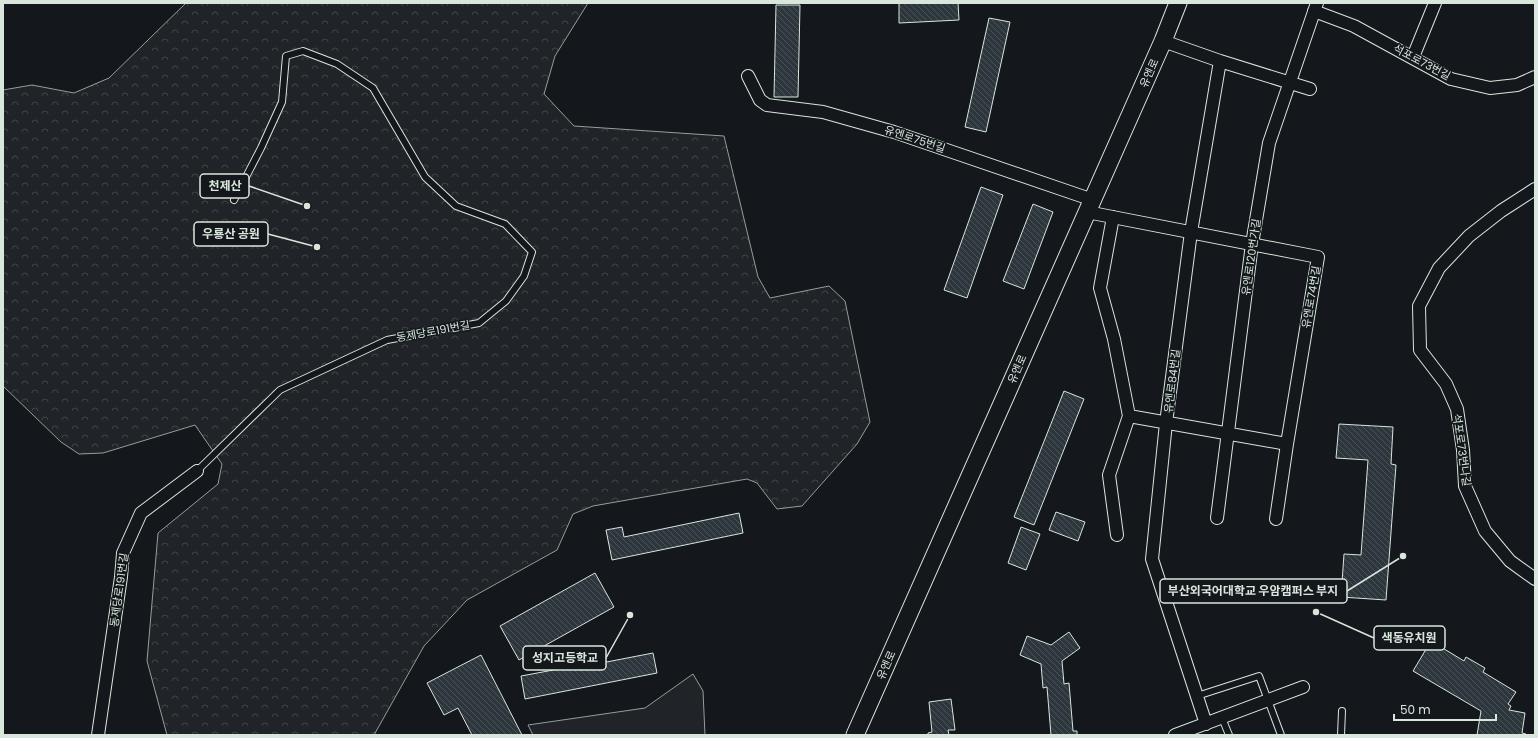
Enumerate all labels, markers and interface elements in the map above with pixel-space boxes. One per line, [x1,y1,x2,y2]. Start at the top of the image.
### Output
street label: 석포로73번길 [1390,40,1454,84]
street label: 유엔로 [1136,56,1162,90]
street label: 유엔로75번길 [882,122,948,156]
callout: 천제산 [200,174,249,198]
text: 천제산 [208,177,242,194]
street label: 유엔로120번가길 [1238,218,1264,296]
callout: 우룡산 공원 [194,222,268,246]
text: 우룡산 공원 [202,225,260,242]
street label: 유엔로74번길 [1298,264,1324,330]
street label: 동제당로191번길 [395,317,471,345]
street label: 유엔로84번길 [1160,348,1184,414]
street label: 유엔로 [1004,352,1030,386]
street label: 석포로73번나길 [1449,413,1475,487]
street label: 동제당로191번길 [106,552,132,628]
callout: 부산외국어대학교 우암캠퍼스 부지 [1160,579,1347,603]
text: 부산외국어대학교 우암캠퍼스 부지 [1168,582,1338,599]
callout: 색동유치원 [1374,626,1445,650]
text: 색동유치원 [1381,629,1437,646]
callout: 성지고등학교 [523,646,606,670]
street label: 유엔로 [873,648,899,682]
text: 성지고등학교 [532,649,598,666]
scale bar [1394,696,1496,722]
text: 50 m [1400,701,1431,718]

